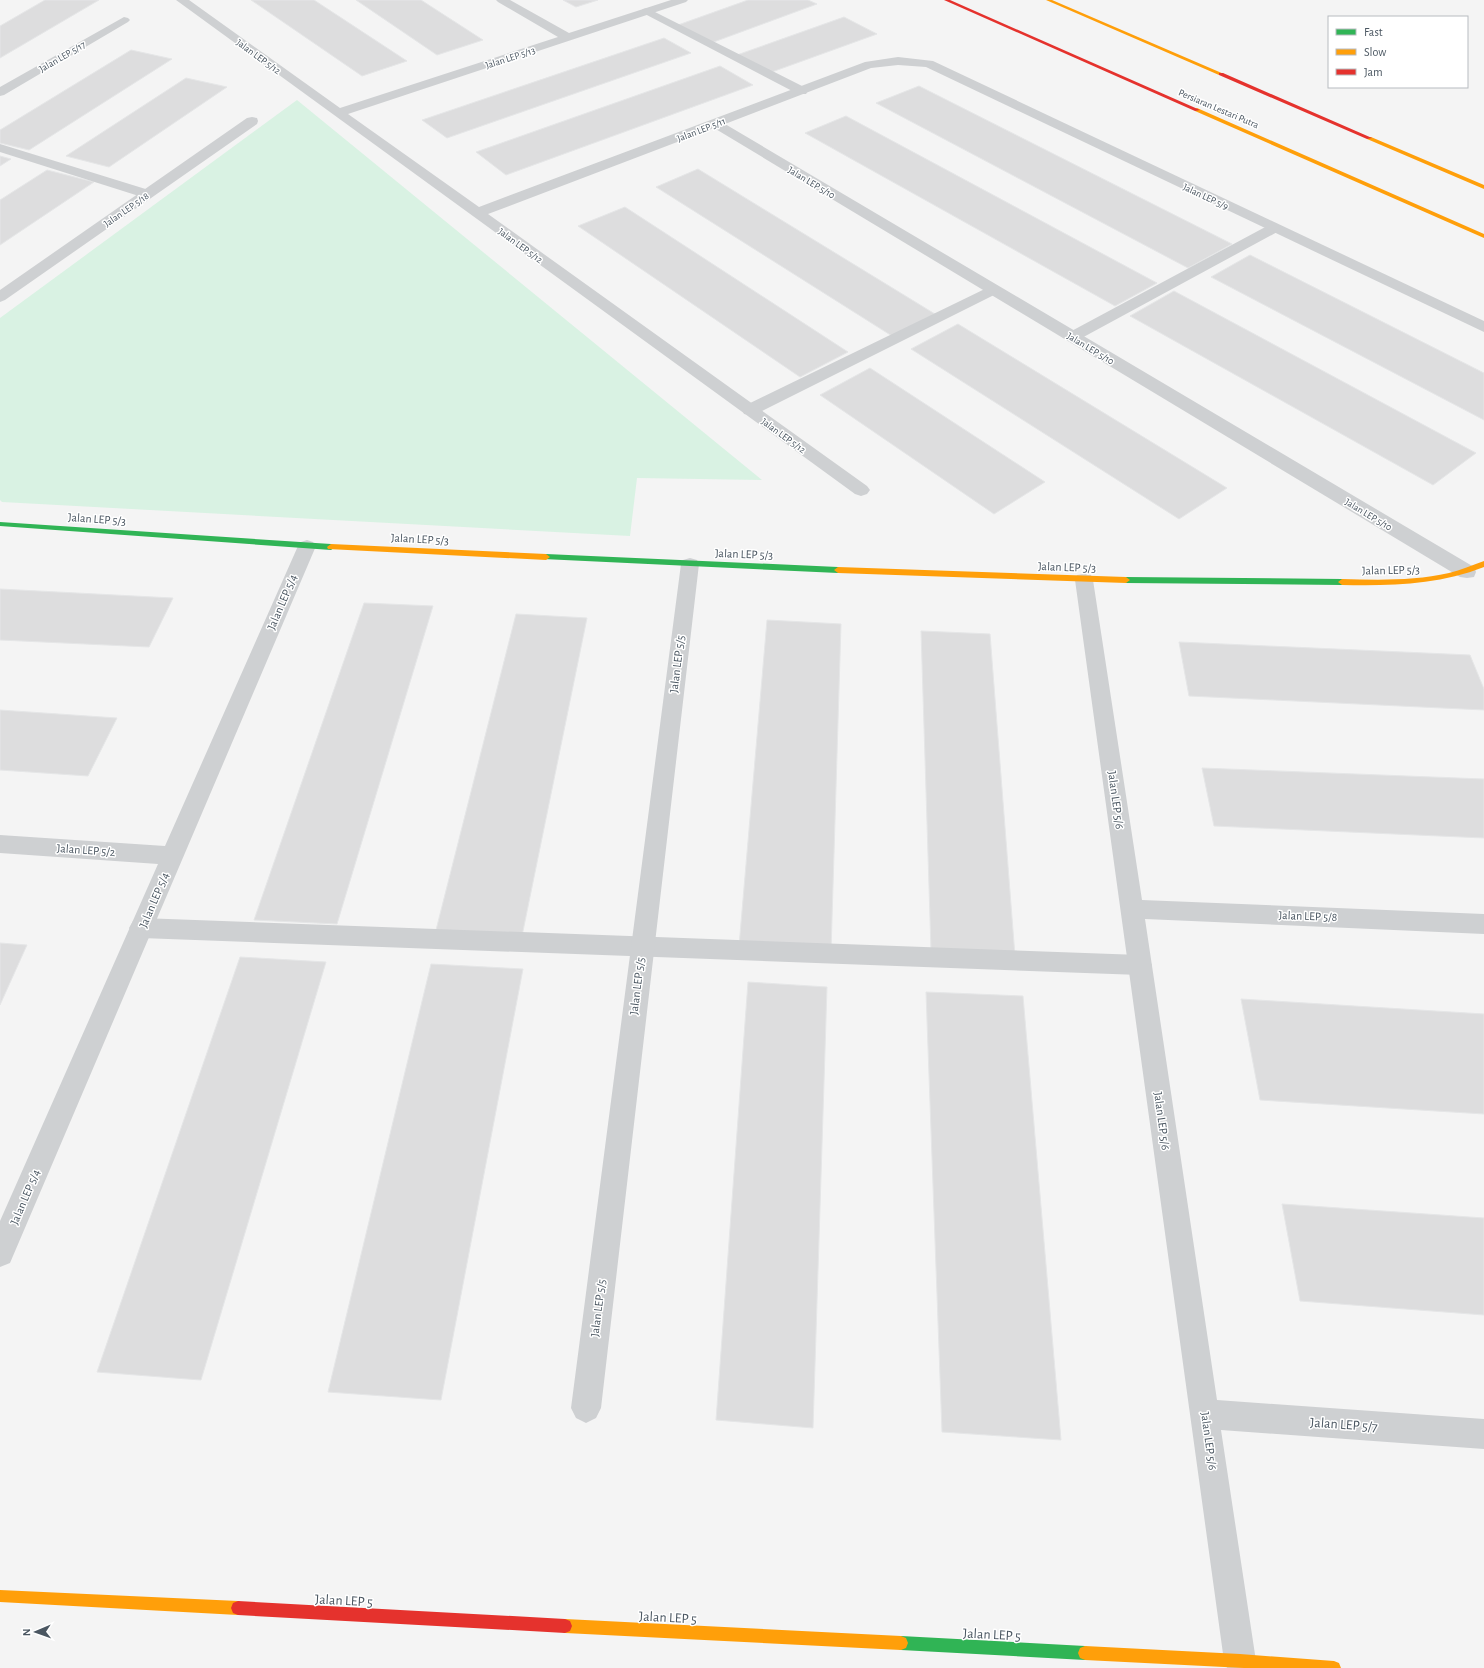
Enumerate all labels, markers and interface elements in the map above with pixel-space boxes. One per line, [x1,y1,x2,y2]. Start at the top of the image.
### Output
legend [1328,16,1468,88]
text: Fast [1364,26,1383,38]
street label: Jalan LEP 5/12 [234,37,283,76]
street label: Jalan LEP 5/17 [38,40,87,74]
street label: Jalan LEP 5/13 [484,45,536,71]
text: Slow [1364,46,1386,58]
text: Jam [1364,66,1383,78]
street label: Persiaran Lestari Putra [1177,87,1261,131]
street label: Jalan LEP 5/11 [676,116,727,144]
street label: Jalan LEP 5/10 [786,165,837,201]
street label: Jalan LEP 5/9 [1181,182,1230,212]
street label: Jalan LEP 5/18 [102,191,151,229]
street label: Jalan LEP 5/12 [496,226,545,265]
street label: Jalan LEP 5/10 [1065,331,1116,367]
street label: Jalan LEP 5/12 [759,416,808,455]
street label: Jalan LEP 5/10 [1343,497,1394,533]
street label: Jalan LEP 5/3 [68,511,126,527]
street label: Jalan LEP 5/3 [391,531,449,547]
street label: Jalan LEP 5/3 [715,547,773,561]
street label: Jalan LEP 5/3 [1038,560,1096,574]
street label: Jalan LEP 5/3 [1362,563,1420,577]
street label: Jalan LEP 5/4 [265,572,299,631]
street label: Jalan LEP 5/5 [668,634,686,694]
street label: Jalan LEP 5/6 [1106,770,1126,830]
street label: Jalan LEP 5/2 [56,842,116,858]
street label: Jalan LEP 5/4 [137,870,171,929]
street label: Jalan LEP 5/8 [1278,909,1338,923]
street label: Jalan LEP 5/5 [628,956,646,1016]
street label: Jalan LEP 5/6 [1152,1091,1172,1151]
street label: Jalan LEP 5/4 [8,1167,42,1226]
street label: Jalan LEP 5/5 [589,1278,607,1338]
street label: Jalan LEP 5/6 [1199,1411,1219,1471]
street label: Jalan LEP 5/7 [1310,1416,1378,1434]
street label: Jalan LEP 5 [315,1592,373,1610]
street label: Jalan LEP 5 [639,1609,697,1627]
north arrow [16,1612,56,1652]
street label: Jalan LEP 5 [963,1626,1021,1644]
text: N [21,1628,32,1636]

